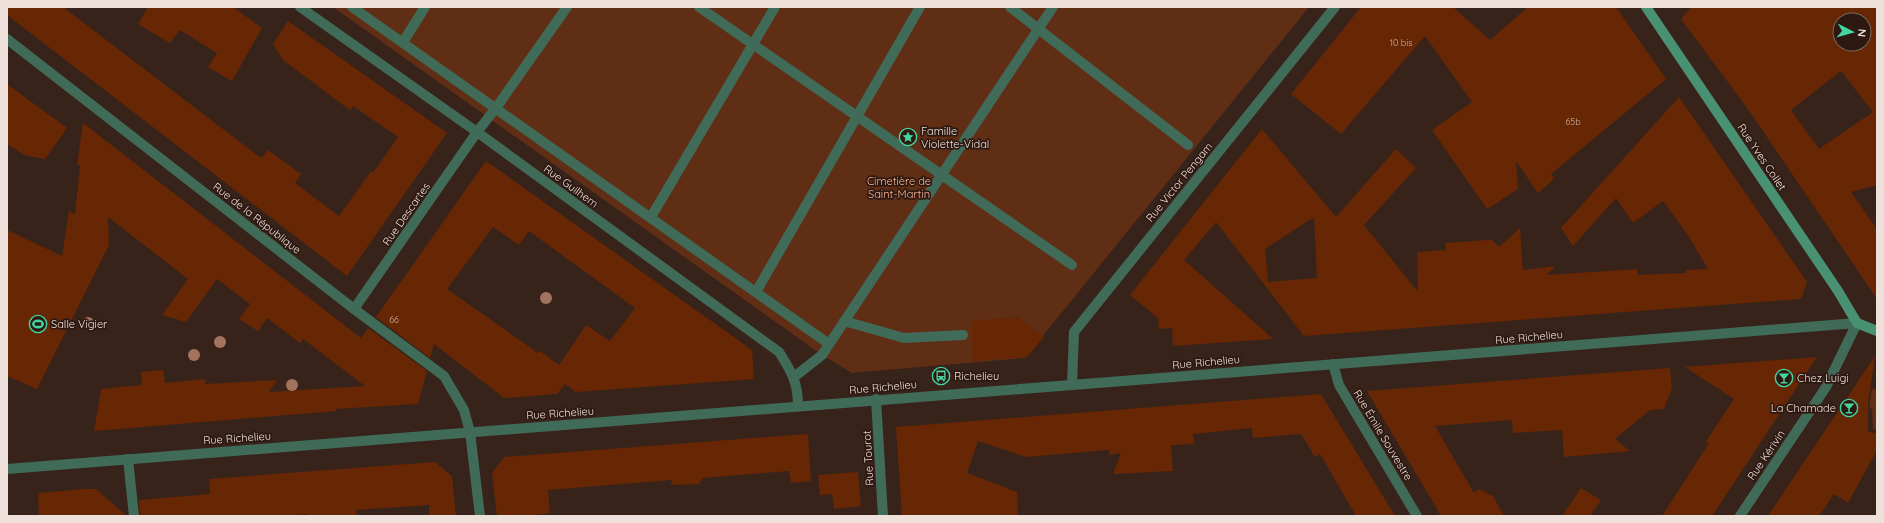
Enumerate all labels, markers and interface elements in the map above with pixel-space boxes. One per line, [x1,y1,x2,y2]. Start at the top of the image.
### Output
north arrow [1832,12,1872,52]
text: N [1855,28,1869,38]
house number: 10 bis [1390,37,1412,48]
house number: 65b [1565,116,1581,127]
street label: Rue Yves Collet [1734,121,1790,193]
place label: Famille Violette-Vidal [921,124,989,151]
place icon: Famille Violette-Vidal [898,127,918,147]
street label: Rue Victor Pengam [1143,139,1215,225]
street label: Rue Guilhem [541,162,601,210]
park label: Cimetière de Saint-Martin [867,174,931,201]
street label: Rue de la République [210,179,304,257]
street label: Rue Descartes [379,180,433,248]
sports icon: Salle Vigier [28,314,48,334]
house number: 66 [389,314,399,325]
place label: Salle Vigier [51,317,108,331]
street label: Rue Richelieu [1495,327,1563,347]
street label: Rue Richelieu [1172,352,1240,372]
bus stop icon: Richelieu [931,366,951,386]
bar icon: Chez Luigi [1774,368,1794,388]
place label: Richelieu [954,369,999,383]
place label: Chez Luigi [1797,371,1849,385]
street label: Rue Richelieu [849,377,917,397]
street label: Rue Émile Souvestre [1350,387,1416,483]
bar icon: La Chamade [1839,398,1859,418]
place label: La Chamade [1771,401,1836,415]
street label: Rue Richelieu [526,404,594,422]
street label: Rue Kérivin [1744,427,1788,483]
street label: Rue Richelieu [203,429,271,447]
street label: Rue Tourot [860,430,876,486]

